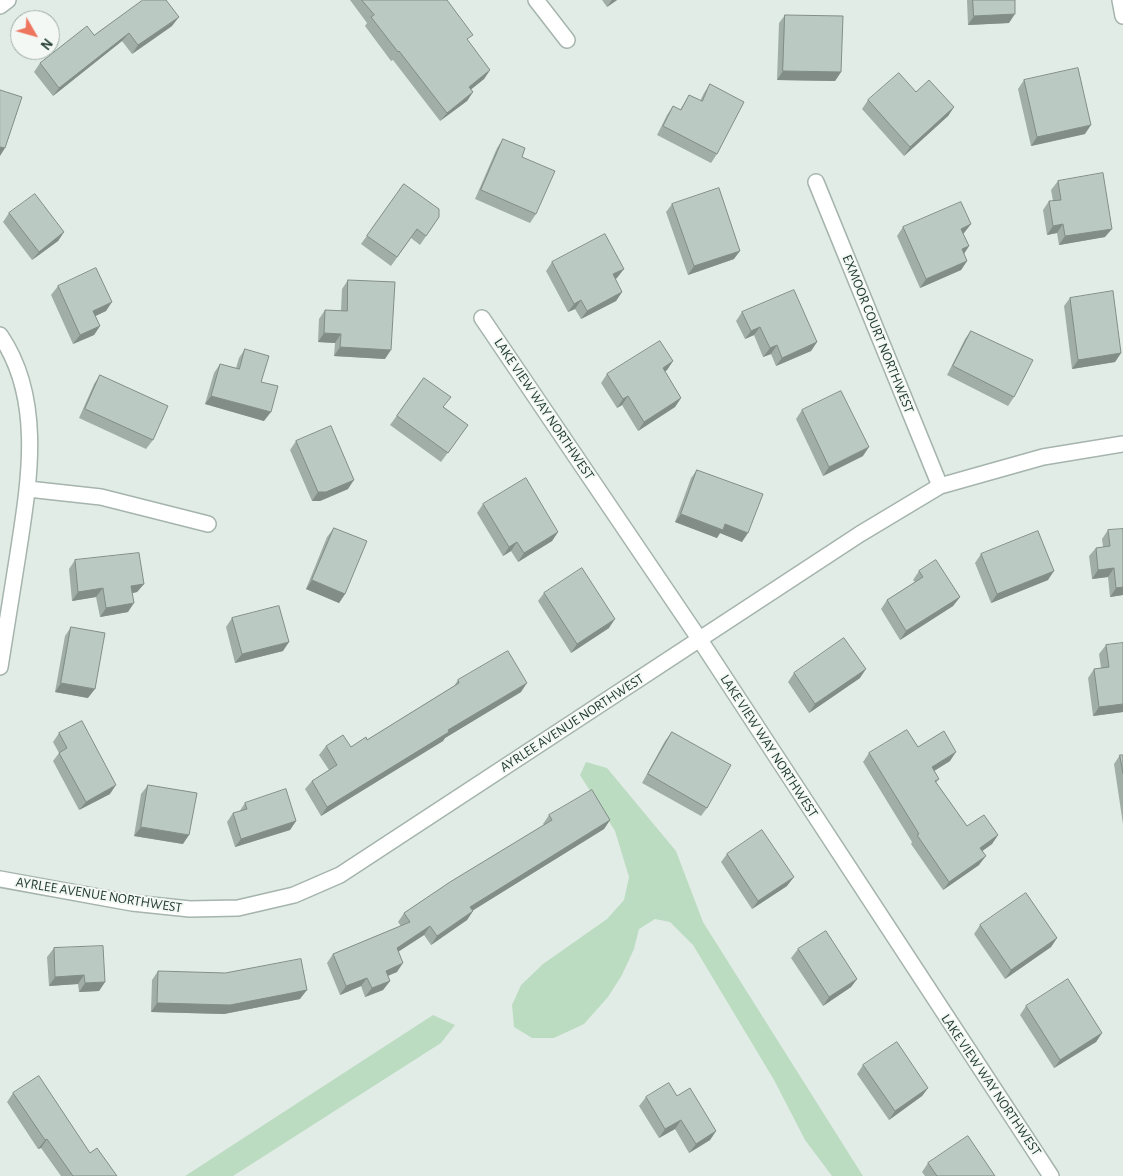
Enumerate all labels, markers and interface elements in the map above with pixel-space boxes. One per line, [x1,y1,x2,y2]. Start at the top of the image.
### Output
north arrow [10,10,60,60]
text: N [38,35,55,52]
street label: EXMOOR COURT NORTHWEST [838,252,918,416]
street label: LAKE VIEW WAY NORTHWEST [490,335,598,483]
street label: AYRLEE AVENUE NORTHWEST [497,670,647,776]
street label: LAKE VIEW WAY NORTHWEST [716,671,822,821]
street label: AYRLEE AVENUE NORTHWEST [15,874,183,916]
street label: LAKE VIEW WAY NORTHWEST [937,1011,1045,1159]

